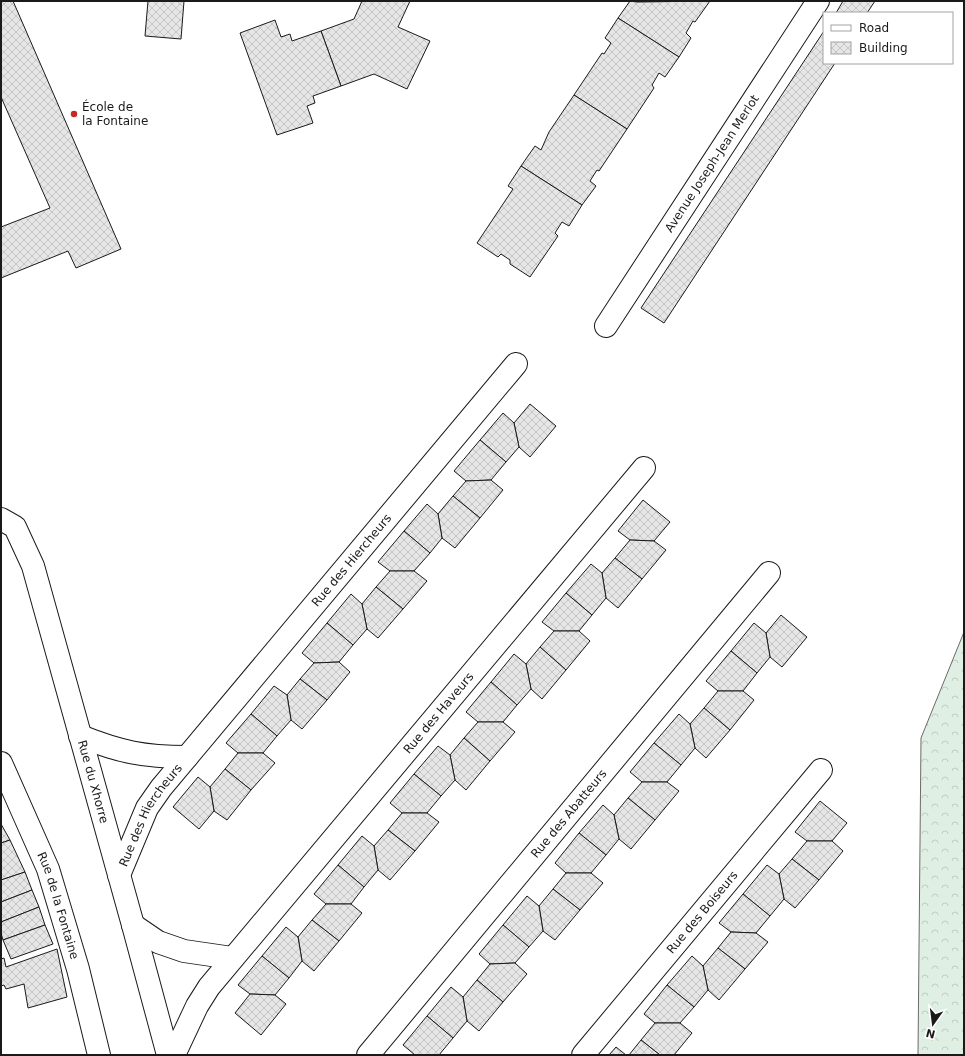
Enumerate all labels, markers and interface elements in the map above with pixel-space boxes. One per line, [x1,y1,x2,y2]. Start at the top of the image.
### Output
legend [823,12,953,64]
text: Road [859,21,889,35]
text: Building [859,41,908,55]
street label: Avenue Joseph-Jean Merlot [662,92,762,235]
place label: École de la Fontaine [82,99,148,128]
marker: École de la Fontaine [69,109,79,119]
street label: Rue des Hiercheurs [309,511,394,609]
street label: Rue des Haveurs [401,670,477,756]
street label: Rue du Xhorre [75,739,111,825]
street label: Rue des Hiercheurs [116,761,185,869]
street label: Rue des Abatteurs [528,767,610,861]
street label: Rue de la Fontaine [34,850,82,961]
street label: Rue des Boiseurs [664,868,741,956]
north arrow [913,1004,953,1044]
text: N [925,1026,937,1041]

